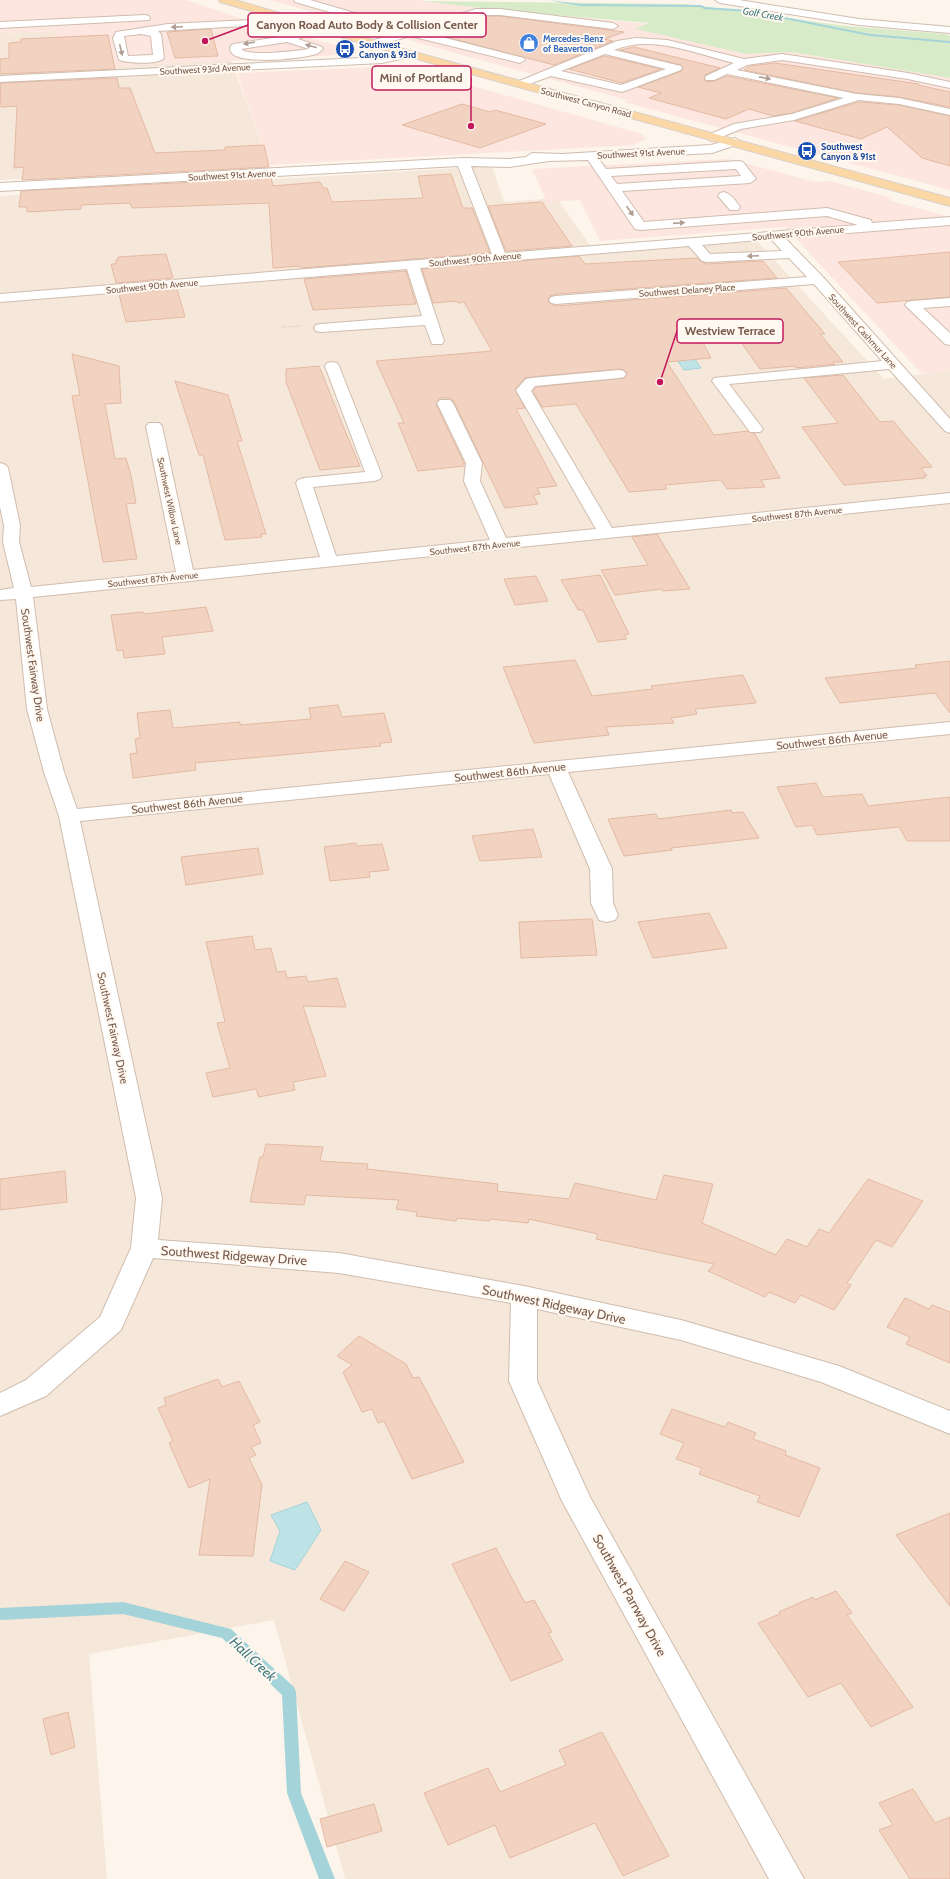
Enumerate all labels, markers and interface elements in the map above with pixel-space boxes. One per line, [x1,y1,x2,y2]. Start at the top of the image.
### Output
water label: Golf Creek [742,4,785,24]
callout: Canyon Road Auto Body & Collision Center [248,13,486,37]
text: Canyon Road Auto Body & Collision Center [256,17,478,32]
one-way arrow [170,24,183,30]
shop icon: Mercedes-Benz of Beaverton [518,32,540,54]
place label: Mercedes-Benz of Beaverton [543,33,604,54]
bus stop icon: Southwest Canyon & 93rd [334,38,356,60]
place label: Southwest Canyon & 93rd [359,39,416,60]
one-way arrow [243,40,255,46]
one-way arrow [305,43,317,49]
one-way arrow [118,44,124,56]
street label: Southwest 93rd Avenue [159,61,251,77]
callout: Mini of Portland [372,66,471,90]
text: Mini of Portland [379,70,463,85]
one-way arrow [759,76,771,82]
street label: Southwest Canyon Road [539,85,633,119]
bus stop icon: Southwest Canyon & 91st [796,140,818,162]
place label: Southwest Canyon & 91st [821,141,876,162]
street label: Southwest 91st Avenue [597,145,686,161]
street label: Southwest 91st Avenue [188,167,277,183]
one-way arrow [626,206,634,216]
one-way arrow [673,219,685,226]
street label: Southwest 90th Avenue [751,223,845,243]
street label: Southwest 90th Avenue [428,249,522,269]
one-way arrow [747,252,759,259]
street label: Southwest 90th Avenue [105,276,199,296]
street label: Southwest Delaney Place [638,281,736,299]
street label: Southwest Cashmur Lane [826,291,900,371]
callout: Westview Terrace [677,319,783,343]
text: Westview Terrace [685,323,775,338]
street label: Southwest Willow Lane [155,456,185,546]
street label: Southwest 87th Avenue [751,504,843,524]
street label: Southwest 87th Avenue [429,537,521,557]
street label: Southwest 87th Avenue [107,569,199,589]
street label: Southwest Fairway Drive [18,608,48,723]
street label: Southwest 86th Avenue [776,727,889,753]
street label: Southwest 86th Avenue [454,759,567,785]
street label: Southwest 86th Avenue [131,791,244,817]
street label: Southwest Fairway Drive [94,971,132,1086]
street label: Southwest Ridgeway Drive [160,1242,308,1268]
street label: Southwest Ridgeway Drive [481,1281,628,1327]
street label: Southwest Parrway Drive [590,1531,670,1659]
water label: Hall Creek [226,1633,281,1686]

